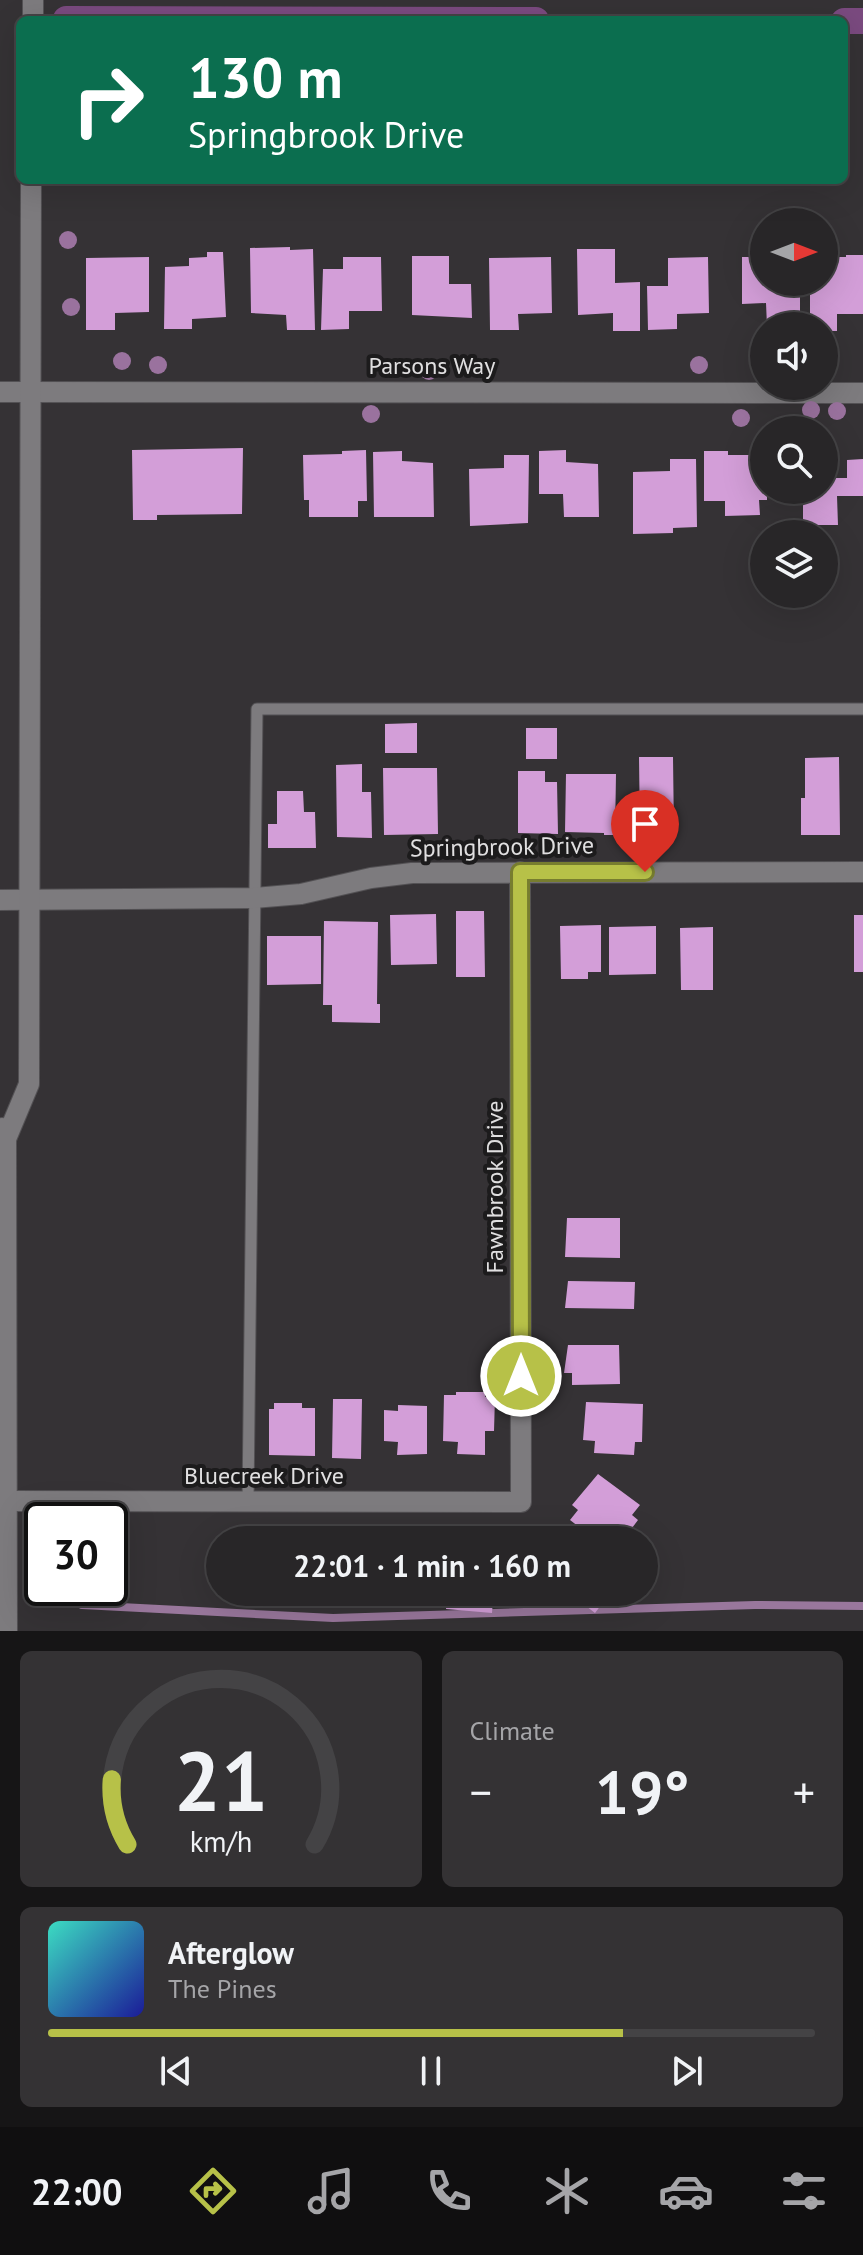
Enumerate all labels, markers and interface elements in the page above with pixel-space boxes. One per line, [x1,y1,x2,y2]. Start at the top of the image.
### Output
text: 130 m [188,41,343,113]
icon: right [56,48,160,152]
text: Springbrook Drive [188,111,464,158]
north arrow [750,208,838,296]
map controls [750,208,838,608]
button: sound [750,312,838,400]
street label: Parsons Way [369,350,495,381]
button: search [750,416,838,504]
button: layers [750,520,838,608]
pin [611,790,679,872]
icon: arrive [623,802,667,846]
street label: Springbrook Drive [410,829,594,864]
street label: Fawnbrook Drive [479,1101,510,1273]
position arrow [479,1334,563,1418]
street label: Bluecreek Drive [184,1460,344,1491]
speed limit sign: 30 [24,1502,128,1606]
text: 22:01 · 1 min · 160 m [293,1546,571,1585]
text: Climate [470,1714,555,1747]
text: 21 [174,1726,268,1834]
text: 19° [595,1753,689,1831]
text: − [470,1763,492,1820]
text: + [793,1763,815,1820]
text: km/h [189,1823,252,1860]
text: Afterglow [168,1933,294,1972]
text: The Pines [168,1972,277,2005]
icon: previous [154,2049,198,2093]
icon: pause [409,2049,453,2093]
icon: next [665,2049,709,2093]
icon: directions [185,2163,241,2219]
icon: music [303,2163,359,2219]
icon: phone [421,2163,477,2219]
icon: climate [539,2163,595,2219]
icon: car [658,2163,714,2219]
icon: filters [776,2163,832,2219]
text: 22:00 [31,2168,122,2215]

